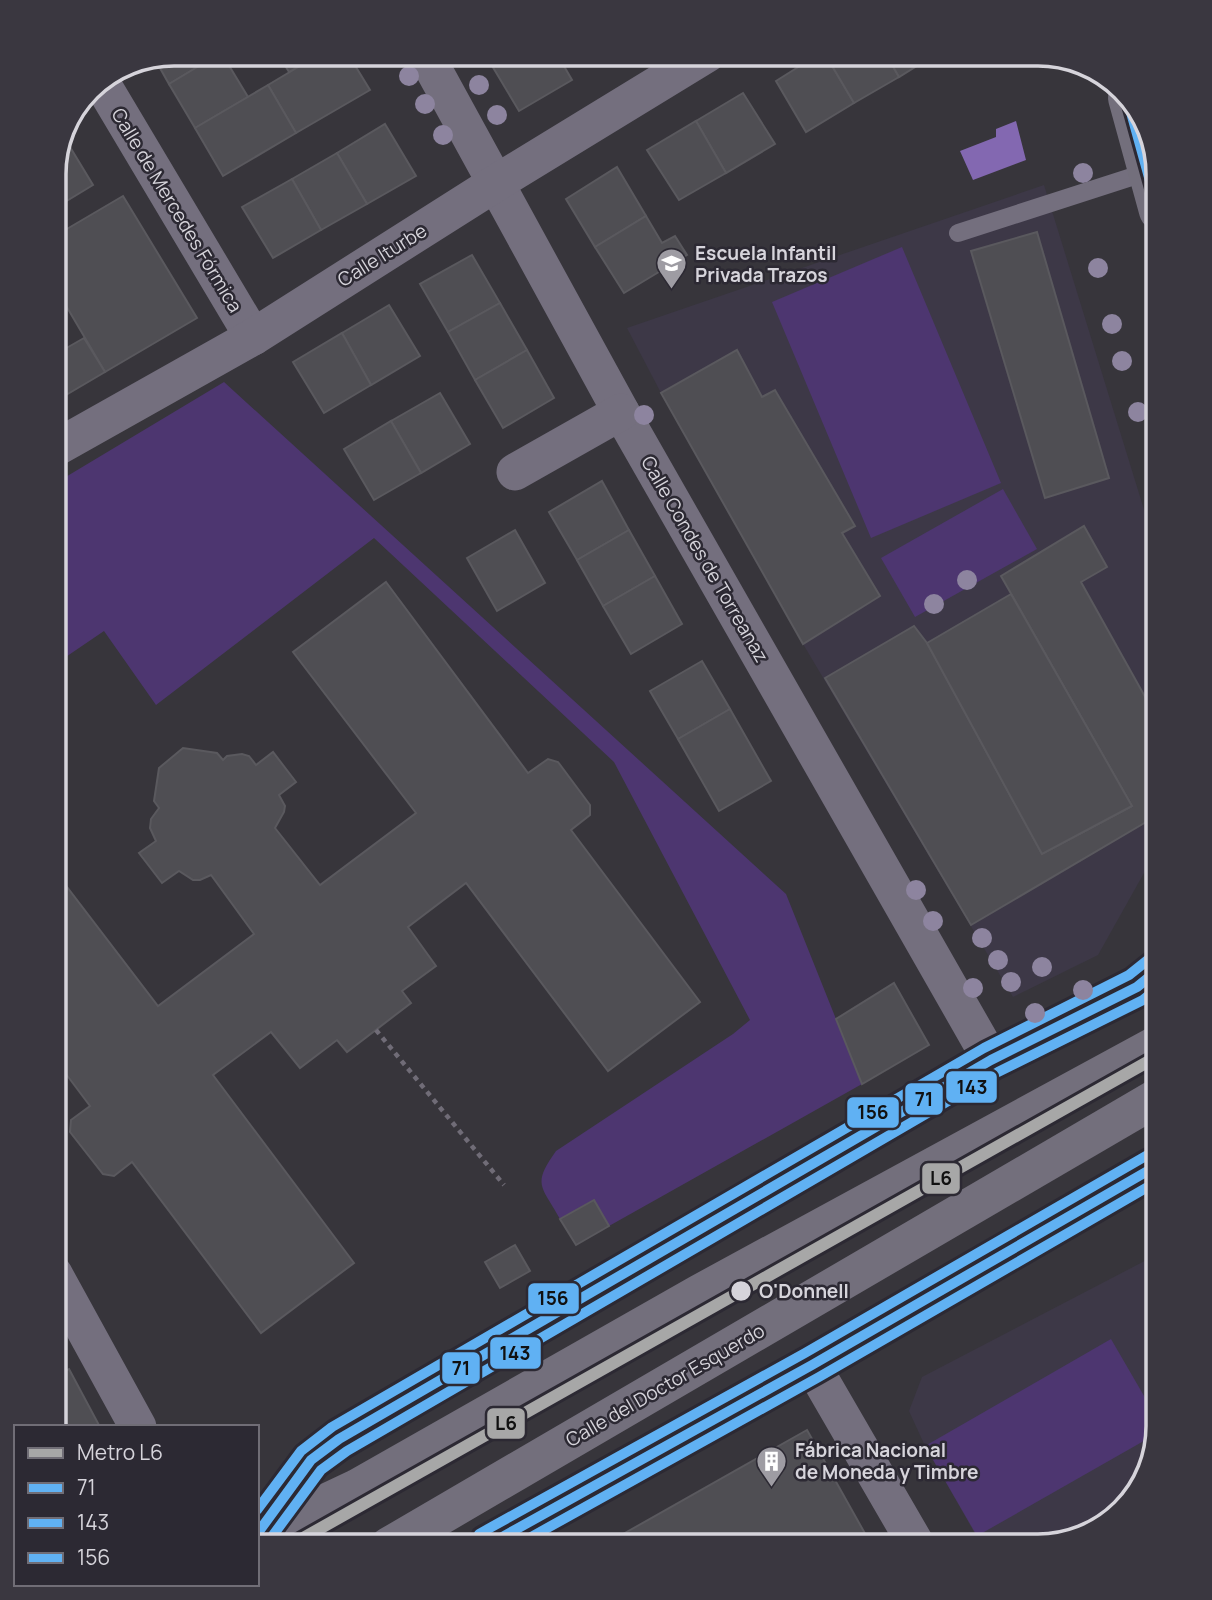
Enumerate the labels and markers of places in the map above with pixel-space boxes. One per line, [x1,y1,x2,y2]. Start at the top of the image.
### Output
place label: Escuela Infantil Privada Trazos [695,240,837,288]
school or university icon: Escuela Infantil Privada Trazos [655,247,689,291]
place label: O'Donnell [759,1278,849,1304]
marker: O'Donnell [729,1279,753,1303]
place label: Fábrica Nacional de Moneda y Timbre [795,1437,978,1485]
building icon: Fábrica Nacional de Moneda y Timbre [755,1444,789,1488]

